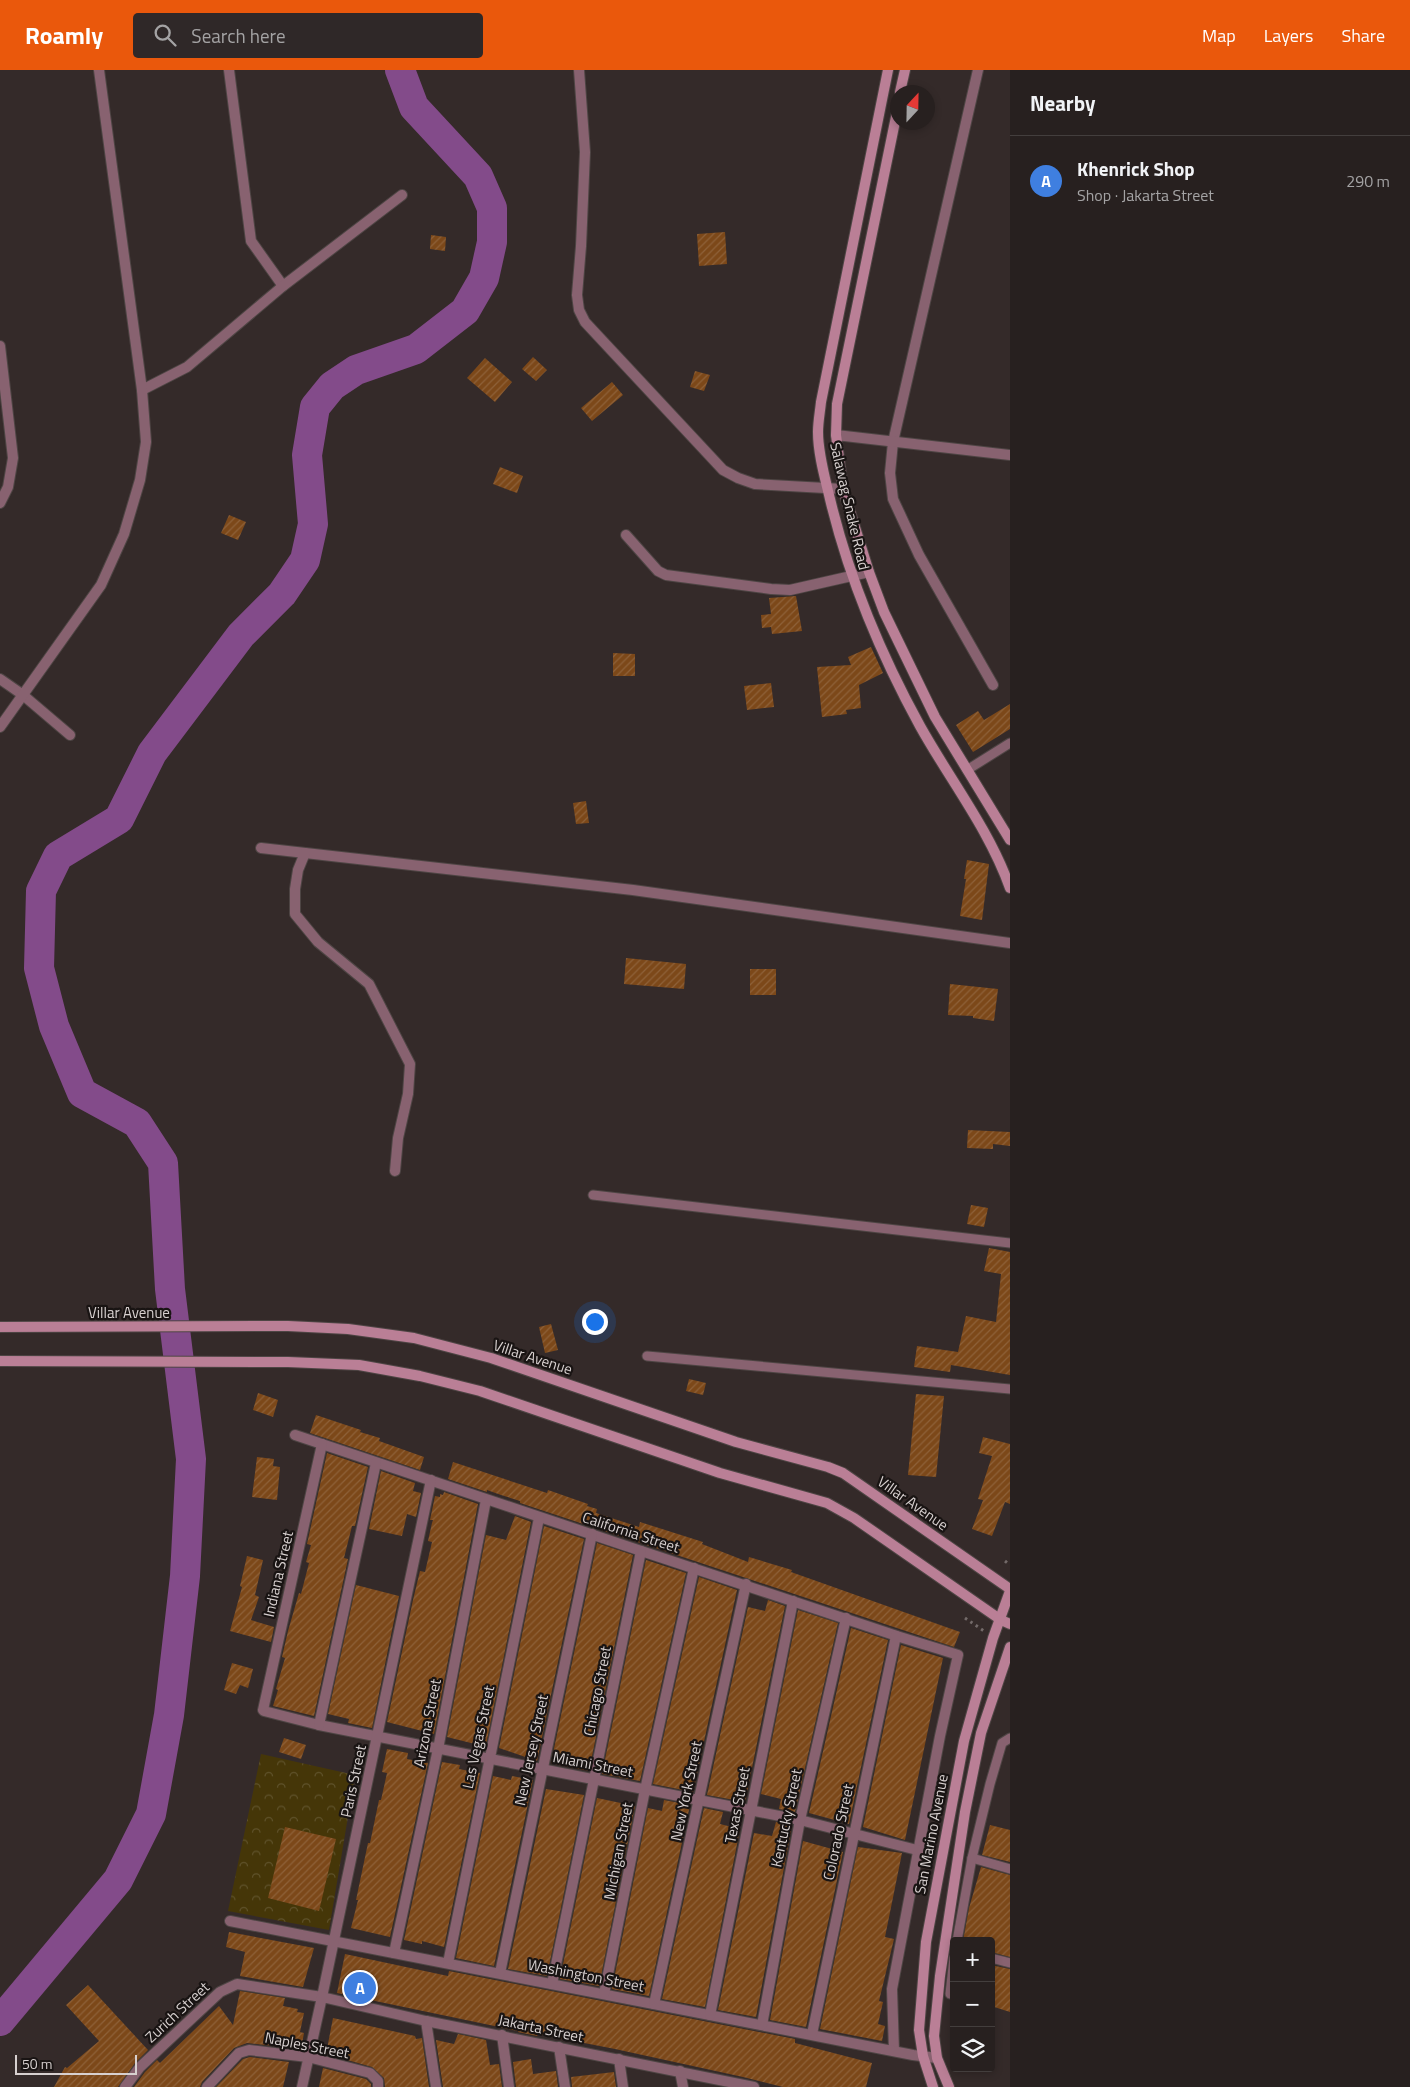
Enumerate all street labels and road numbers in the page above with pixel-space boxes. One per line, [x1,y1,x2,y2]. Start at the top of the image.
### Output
street label: Salawag Snake Road [824,440,876,572]
street label: Villar Avenue [88,1301,170,1324]
street label: Villar Avenue [491,1333,575,1381]
street label: Villar Avenue [873,1470,953,1536]
street label: California Street [579,1505,683,1559]
street label: Indiana Street [257,1528,299,1619]
street label: Chicago Street [577,1643,617,1738]
street label: Arizona Street [407,1676,447,1769]
street label: Las Vegas Street [456,1683,500,1791]
street label: New Jersey Street [508,1692,554,1808]
street label: New York Street [664,1738,708,1843]
street label: Paris Street [334,1742,372,1819]
street label: Miami Street [551,1745,636,1783]
street label: Texas Street [718,1764,756,1845]
street label: Kentucky Street [764,1766,808,1869]
street label: San Marino Avenue [908,1772,954,1896]
street label: Colorado Street [817,1781,860,1882]
street label: Michigan Street [597,1799,639,1902]
street label: Washington Street [526,1952,647,1998]
street label: Zurich Street [140,1976,215,2048]
street label: Jakarta Street [496,2008,586,2048]
street label: Naples Street [263,2026,352,2065]

